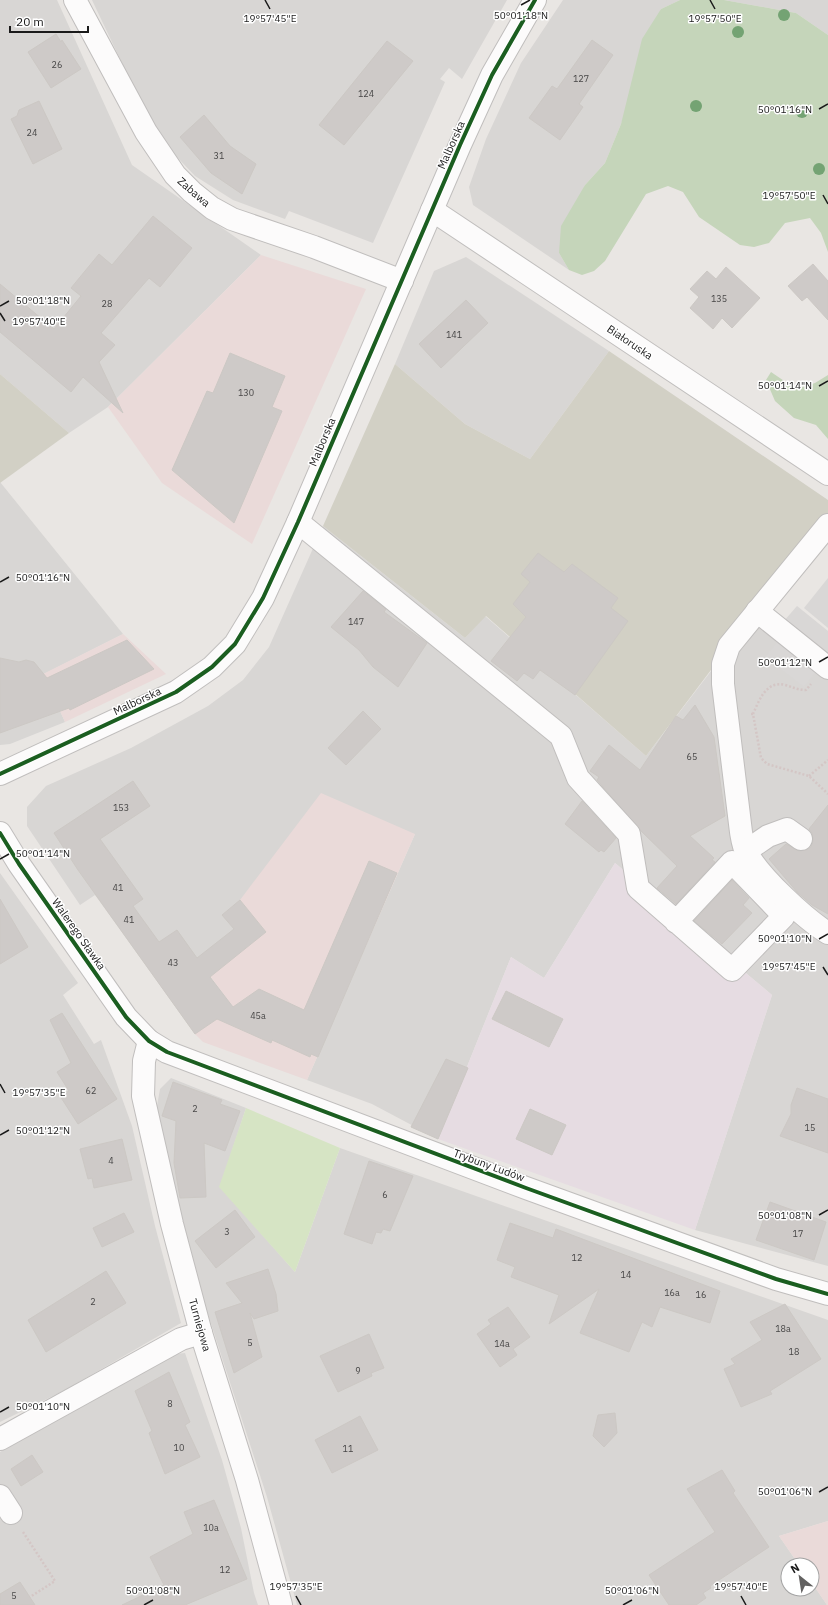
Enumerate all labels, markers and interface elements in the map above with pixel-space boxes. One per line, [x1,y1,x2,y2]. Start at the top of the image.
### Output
scale bar [10,8,88,34]
text: 50°01'18"N [494,9,548,22]
text: 19°57'45"E [243,12,297,25]
text: 19°57'50"E [688,12,742,25]
text: 20 m [16,14,44,29]
house number: 26 [52,59,62,70]
house number: 127 [573,73,589,84]
house number: 124 [358,88,374,99]
text: 50°01'16"N [758,103,812,116]
street label: Malborska [434,119,468,171]
house number: 24 [27,127,37,138]
house number: 31 [214,150,224,161]
street label: Zabawa [175,174,213,210]
text: 19°57'50"E [762,189,816,202]
house number: 135 [711,293,727,304]
text: 50°01'18"N [16,294,70,307]
house number: 28 [102,298,112,309]
text: 19°57'40"E [12,315,66,328]
street label: Białoruska [604,322,656,362]
house number: 141 [446,329,462,340]
text: 50°01'14"N [758,379,812,392]
house number: 130 [238,387,254,398]
street label: Malborska [306,416,339,468]
text: 50°01'16"N [16,571,70,584]
house number: 147 [348,616,364,627]
text: 50°01'12"N [758,656,812,669]
street label: Malborska [111,684,163,718]
house number: 65 [687,751,697,762]
house number: 153 [113,802,129,813]
text: 50°01'14"N [16,847,70,860]
house number: 41 [113,882,123,893]
street label: Walerego Sławka [49,895,109,973]
house number: 41 [124,914,134,925]
text: 50°01'10"N [758,932,812,945]
house number: 43 [168,957,178,968]
text: 19°57'45"E [762,960,816,973]
house number: 45a [250,1010,266,1021]
house number: 62 [86,1085,96,1096]
text: 19°57'35"E [12,1086,66,1099]
house number: 2 [192,1103,198,1114]
house number: 15 [805,1122,815,1133]
text: 50°01'12"N [16,1124,70,1137]
street label: Trybuny Ludów [451,1146,527,1185]
house number: 4 [108,1155,114,1166]
house number: 6 [382,1189,388,1200]
text: 50°01'08"N [758,1209,812,1222]
house number: 3 [224,1226,230,1237]
house number: 17 [793,1228,803,1239]
house number: 12 [572,1252,582,1263]
house number: 14 [621,1269,631,1280]
house number: 16a [664,1287,680,1298]
house number: 16 [696,1289,706,1300]
house number: 2 [90,1296,96,1307]
street label: Turniejowa [186,1297,214,1353]
house number: 18a [775,1323,791,1334]
house number: 5 [247,1337,253,1348]
house number: 14a [494,1338,510,1349]
house number: 18 [789,1346,799,1357]
house number: 9 [355,1365,361,1376]
house number: 8 [167,1398,173,1409]
text: 50°01'10"N [16,1400,70,1413]
house number: 10 [174,1442,184,1453]
house number: 11 [343,1443,353,1454]
text: 50°01'06"N [758,1485,812,1498]
house number: 10a [203,1522,219,1533]
north arrow [780,1557,820,1597]
text: N [788,1560,802,1576]
house number: 12 [220,1564,230,1575]
text: 19°57'35"E [269,1580,323,1593]
text: 19°57'40"E [714,1580,768,1593]
text: 50°01'08"N [126,1584,180,1597]
text: 50°01'06"N [605,1584,659,1597]
house number: 5 [11,1590,17,1601]

